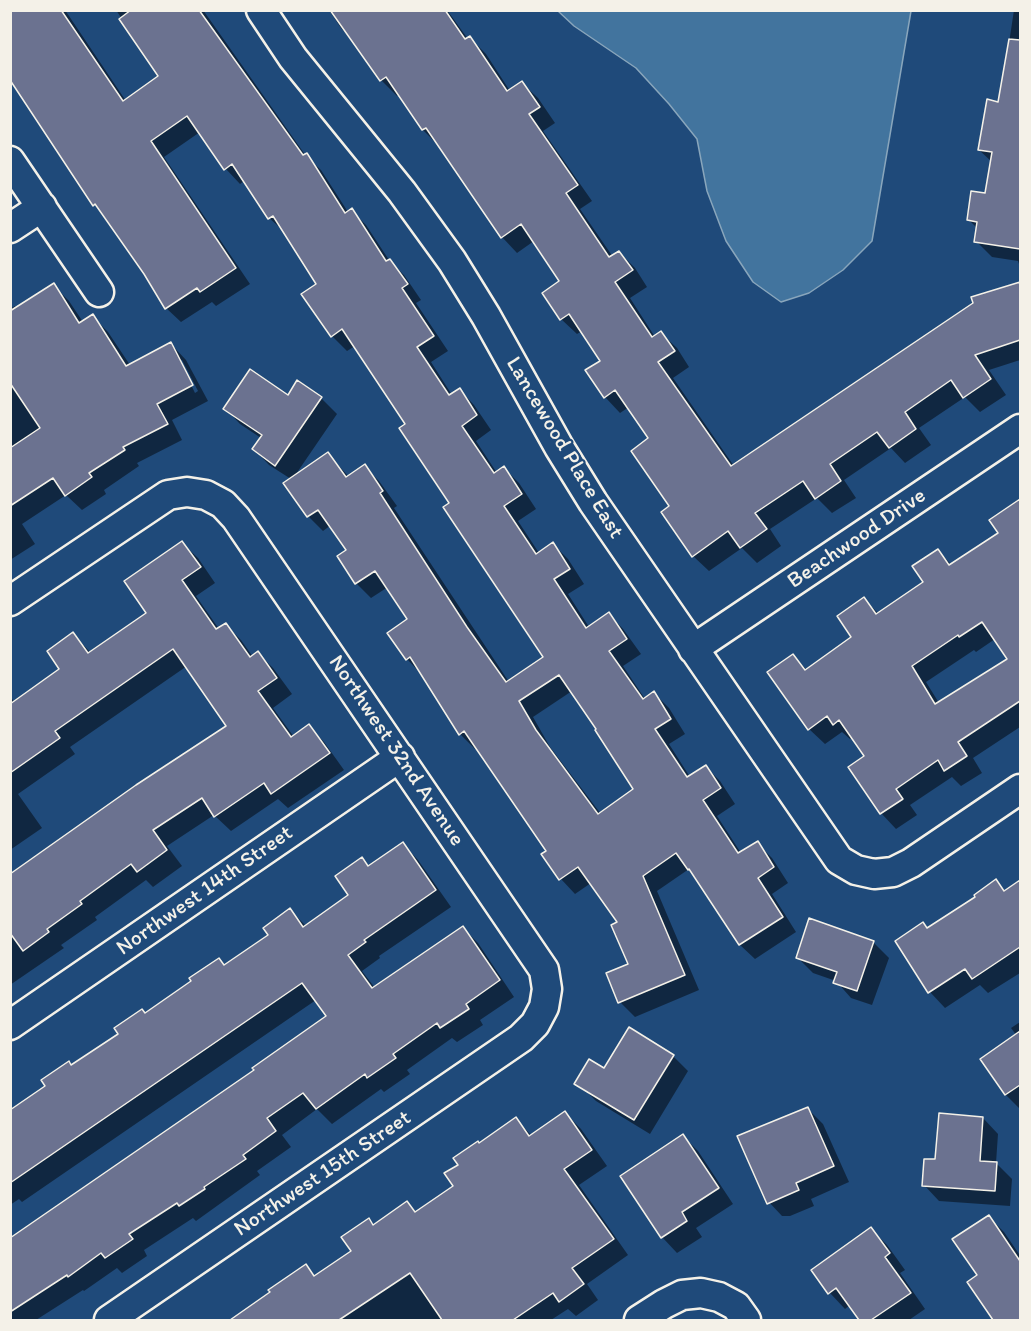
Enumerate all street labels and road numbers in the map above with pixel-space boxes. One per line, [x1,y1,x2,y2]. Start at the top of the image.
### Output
street label: Lancewood Place East [499,352,629,544]
street label: Beachwood Drive [783,483,931,595]
street label: Northwest 32nd Avenue [322,650,470,852]
street label: Northwest 14th Street [112,820,298,962]
street label: Northwest 15th Street [230,1105,416,1243]

